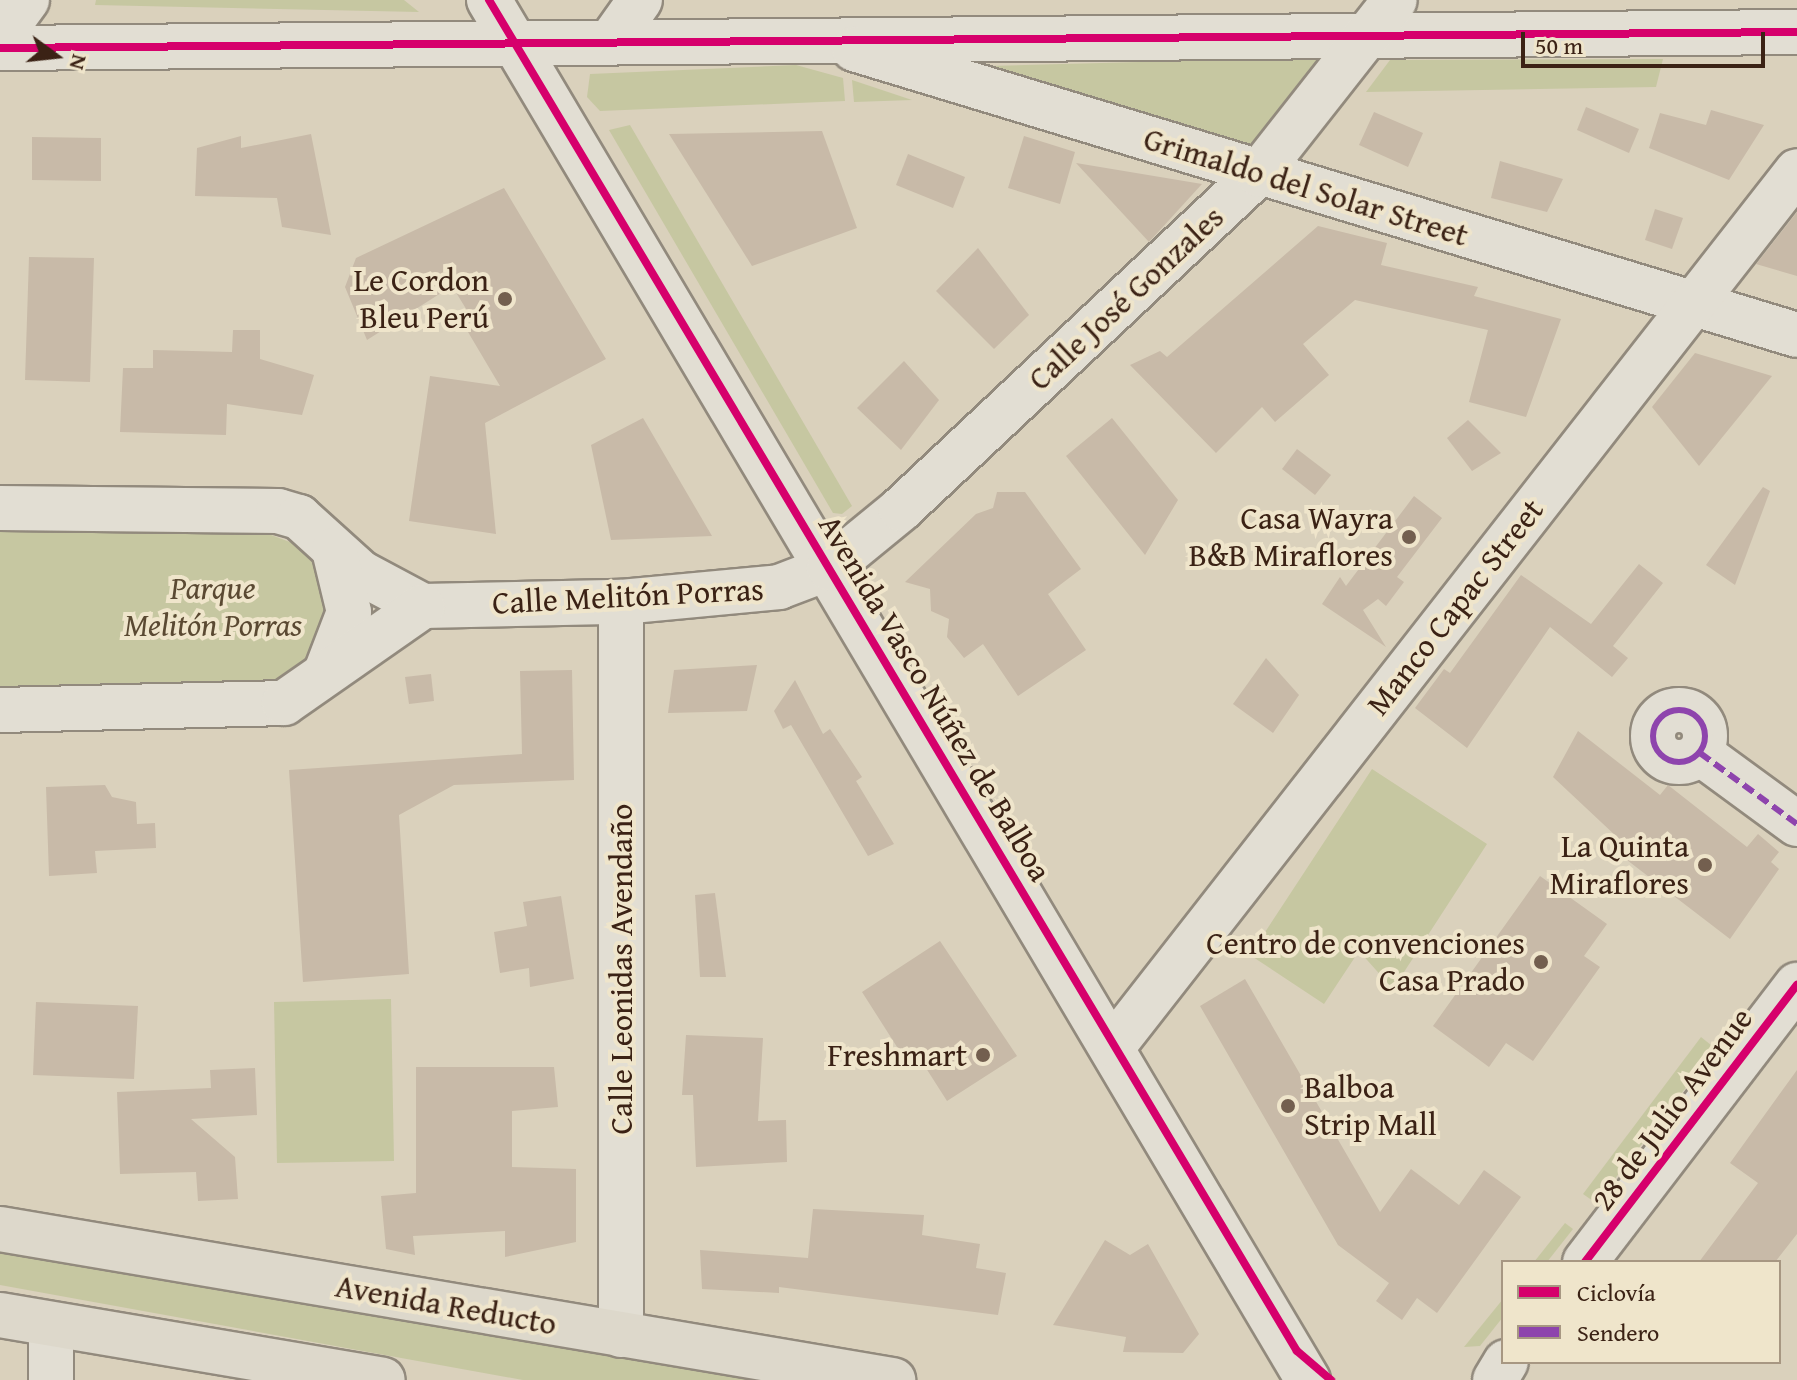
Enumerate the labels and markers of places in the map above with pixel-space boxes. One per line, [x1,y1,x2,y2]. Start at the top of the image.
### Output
place label: Le Cordon Bleu Perú [353,262,489,337]
marker: Le Cordon Bleu Perú [496,290,514,308]
place label: Casa Wayra B&B Miraflores [1189,500,1393,575]
marker: Casa Wayra B&B Miraflores [1400,528,1418,546]
place label: La Quinta Miraflores [1550,828,1689,903]
marker: La Quinta Miraflores [1696,856,1714,874]
place label: Centro de convenciones Casa Prado [1206,925,1525,1000]
marker: Centro de convenciones Casa Prado [1532,953,1550,971]
place label: Freshmart [827,1036,967,1074]
marker: Freshmart [974,1046,992,1064]
place label: Balboa Strip Mall [1304,1069,1437,1144]
marker: Balboa Strip Mall [1279,1097,1297,1115]

